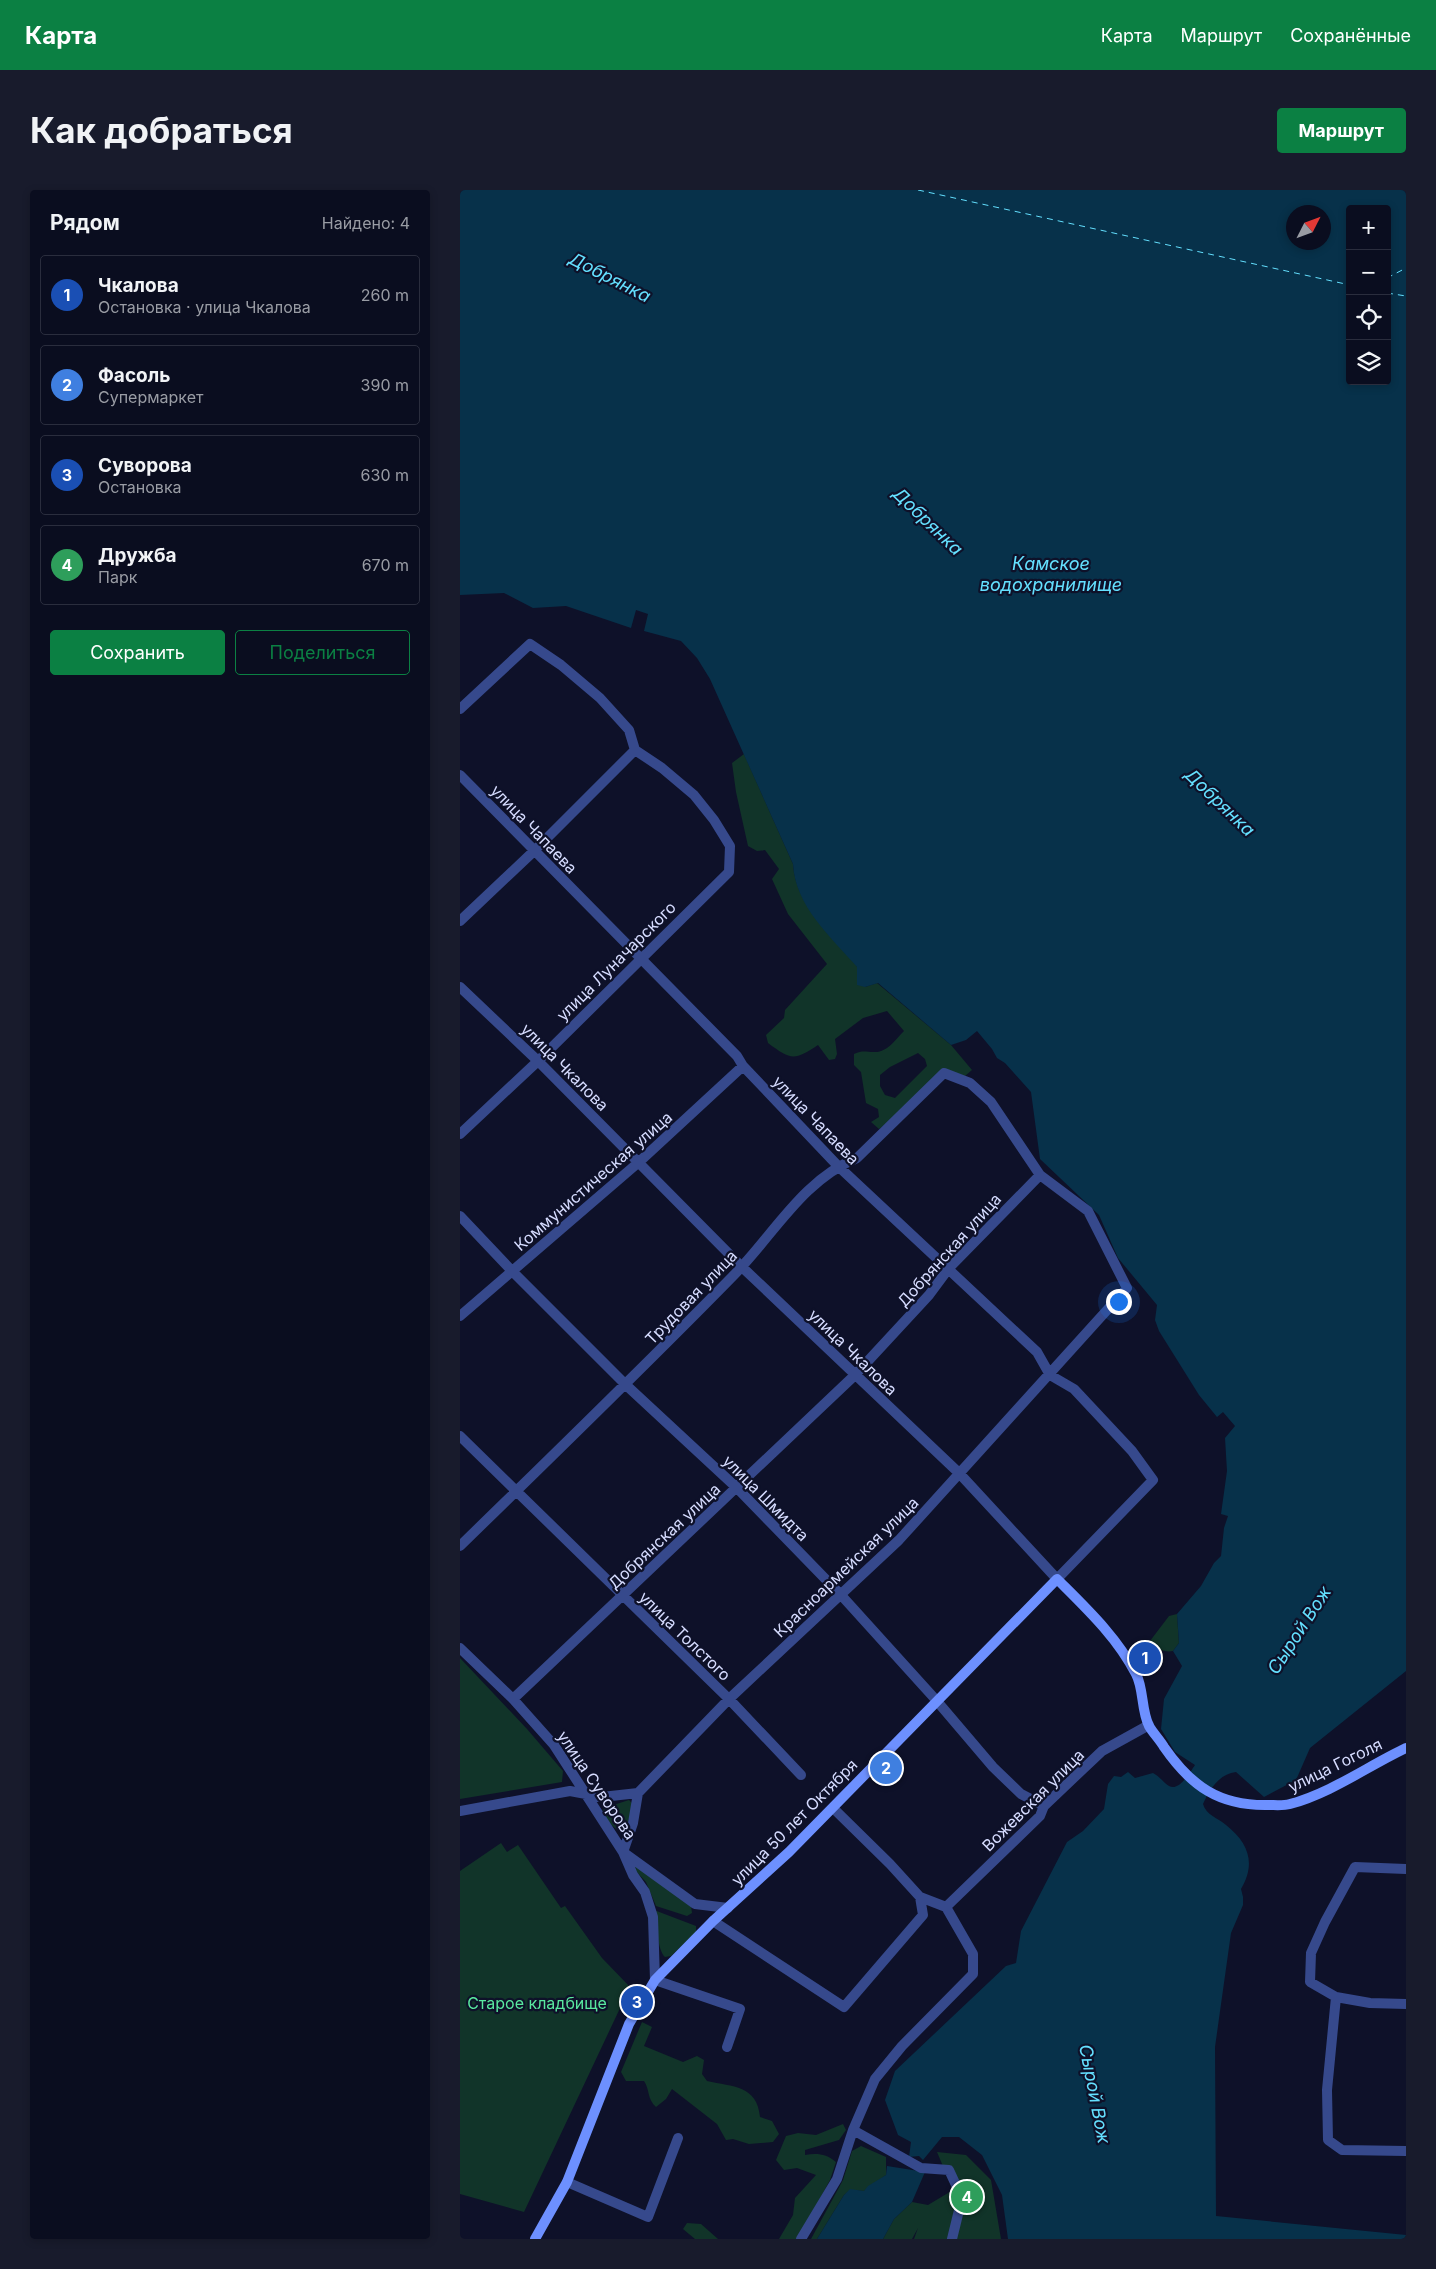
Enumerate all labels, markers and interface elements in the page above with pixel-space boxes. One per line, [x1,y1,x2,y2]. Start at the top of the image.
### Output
text: Карта [25,21,97,50]
text: Карта [1101,25,1153,46]
text: Маршрут [1181,25,1262,46]
text: Сохранённые [1290,25,1411,46]
button: Маршрут [1277,108,1406,153]
text: Как добраться [30,109,293,151]
north arrow [1286,205,1331,250]
map controls [1346,205,1391,385]
button: + [1346,205,1391,250]
text: Рядом [50,210,120,235]
text: Найдено: 4 [322,213,410,233]
water label: Добрянка [565,247,654,306]
button: − [1346,250,1391,295]
text: Чкалова [98,274,179,297]
text: 1 [64,285,70,305]
text: 260 m [361,285,409,305]
button: locate [1346,295,1391,340]
text: Остановка · улица Чкалова [98,297,311,317]
button: layers [1346,340,1391,385]
text: Фасоль [98,364,170,387]
text: 2 [62,375,72,395]
text: 390 m [361,375,409,395]
text: Супермаркет [98,387,203,407]
text: Суворова [98,454,192,477]
text: 3 [62,465,72,485]
text: 630 m [361,465,409,485]
text: Остановка [98,477,182,497]
water label: Добрянка [888,482,967,559]
text: Дружба [98,544,177,567]
water label: Камское водохранилище [980,553,1122,595]
text: 4 [62,555,72,575]
text: 670 m [362,555,409,575]
text: Парк [98,567,137,587]
button: Сохранить [50,630,225,675]
button: Поделиться [235,630,410,675]
water label: Добрянка [1180,763,1259,840]
street label: улица Чапаева [487,780,581,878]
street label: улица Луначарского [552,897,680,1025]
street label: улица Чкалова [517,1019,613,1115]
street label: улица Чапаева [769,1071,863,1169]
street label: Коммунистическая улица [510,1107,676,1255]
street label: Добрянская улица [893,1189,1005,1311]
street label: Трудовая улица [641,1246,741,1348]
your location [1106,1289,1132,1315]
street label: улица Чкалова [804,1305,902,1399]
street label: улица Шмидта [719,1451,813,1545]
street label: Добрянская улица [604,1479,724,1593]
street label: Красноармейская улица [769,1493,923,1641]
water label: Сырой Вож [1263,1582,1335,1678]
street label: улица Толстого [635,1587,735,1685]
pin: 1 [1129,1639,1161,1677]
street label: улица Суворова [553,1727,641,1843]
street label: улица Гоголя [1285,1734,1385,1796]
street label: Вожевская улица [978,1745,1088,1855]
pin: 2 [870,1749,902,1787]
street label: улица 50 лет Октября [727,1755,861,1889]
pin: 3 [621,1983,653,2021]
park label: Старое кладбище [467,1993,607,2013]
water label: Сырой Вож [1075,2043,1115,2146]
pin: 4 [951,2178,983,2216]

